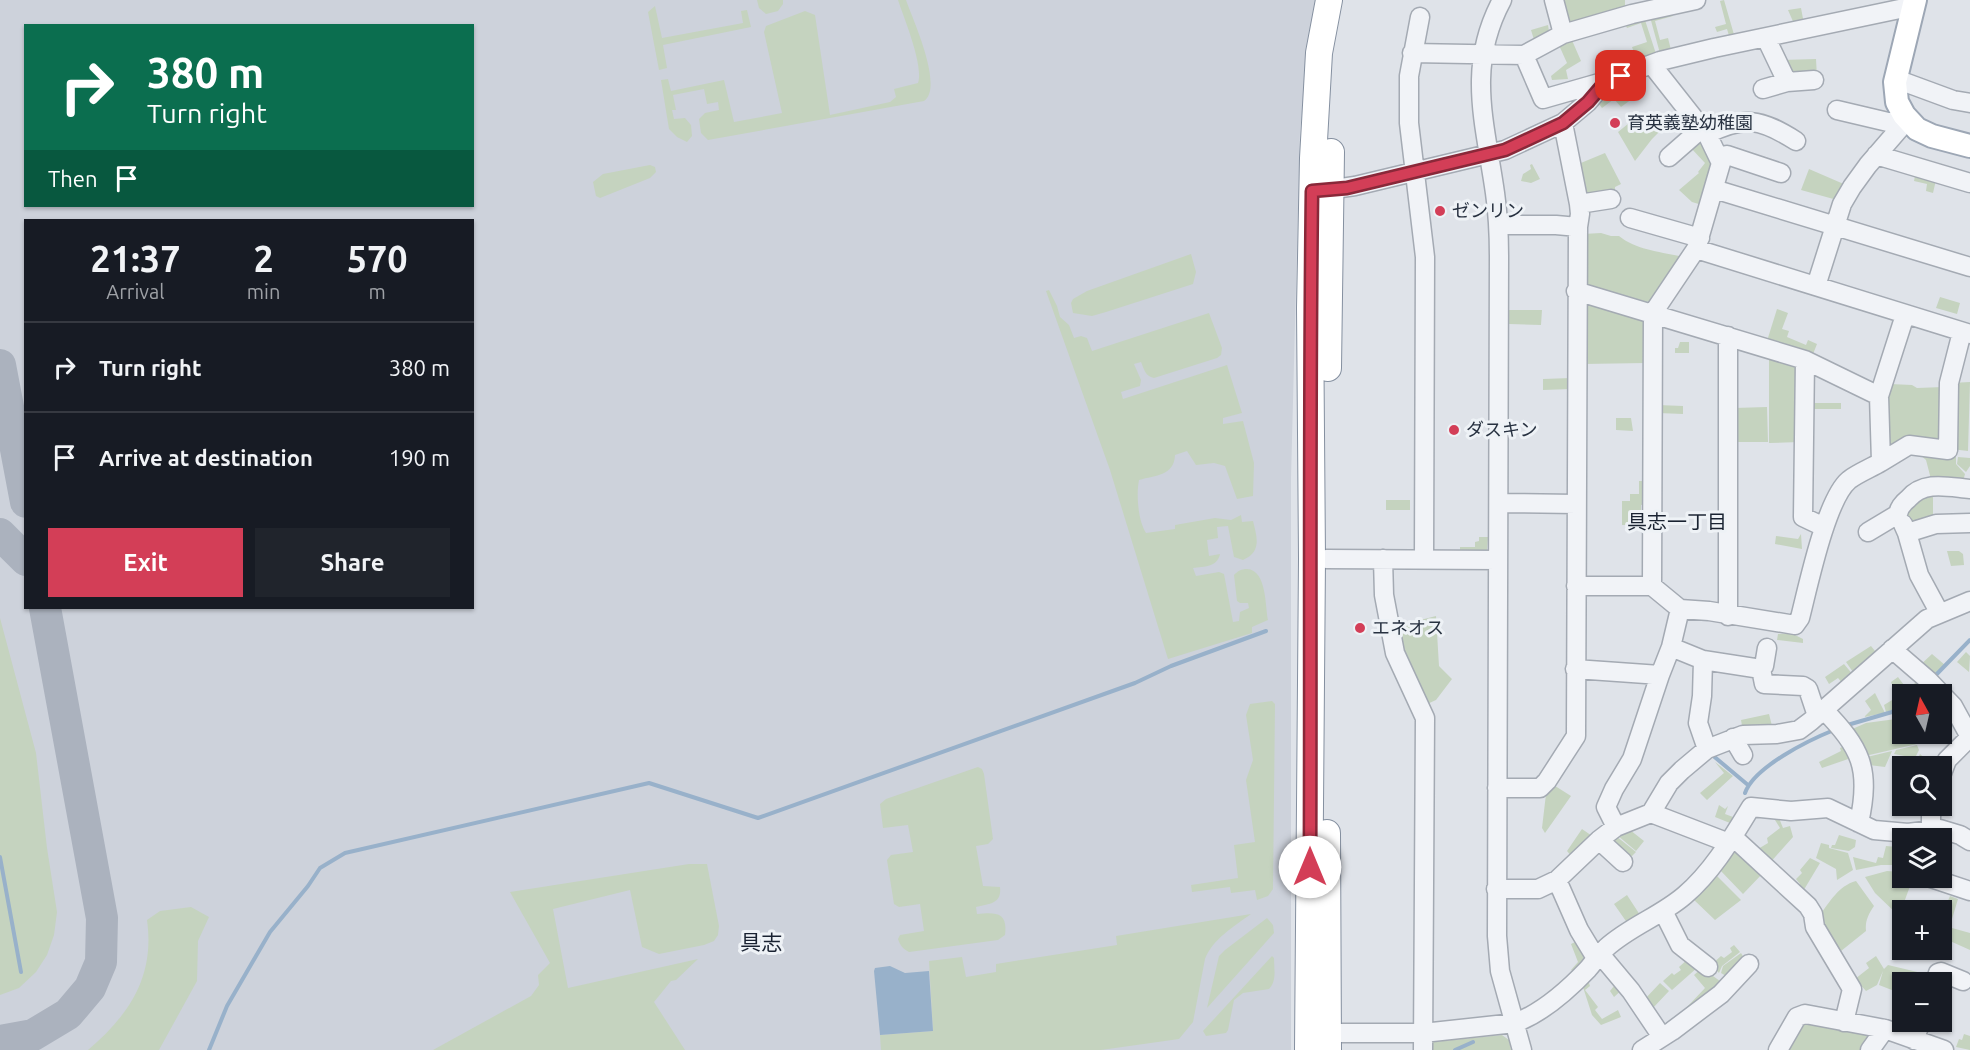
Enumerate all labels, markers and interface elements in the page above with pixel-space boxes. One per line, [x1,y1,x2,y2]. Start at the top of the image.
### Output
icon: right [48,48,126,126]
text: 380 m [147,49,264,96]
pin [1595,50,1646,101]
icon: arrive [1604,59,1637,92]
text: Turn right [147,98,267,128]
place label: 育英義塾幼稚園 [1627,112,1753,132]
marker: 育英義塾幼稚園 [1608,116,1622,130]
icon: arrive [110,162,143,195]
text: Then [48,166,98,191]
place label: ゼンリン [1452,200,1524,220]
marker: ゼンリン [1433,204,1447,218]
text: 21:37 [90,238,180,279]
text: 2 [253,238,274,279]
text: 570 [347,238,408,279]
text: Arrival [106,280,165,303]
text: min [247,280,280,303]
text: m [369,280,386,303]
icon: right [48,351,81,384]
text: Turn right [99,355,201,380]
text: 380 m [389,355,450,380]
place label: ダスキン [1466,419,1537,439]
marker: ダスキン [1447,423,1461,437]
icon: arrive [48,441,81,474]
text: Arrive at destination [99,445,313,470]
text: 190 m [389,445,450,470]
district label: 具志一丁目 [1627,510,1727,533]
button: Exit [48,528,243,597]
button: Share [255,528,450,597]
place label: エネオス [1372,617,1444,637]
marker: エネオス [1353,621,1367,635]
north arrow [1892,684,1952,744]
map controls [1892,684,1952,1032]
button: search [1892,756,1952,816]
button: layers [1892,828,1952,888]
position arrow [1278,835,1342,899]
button: + [1892,900,1952,960]
district label: 具志 [740,930,782,954]
button: − [1892,972,1952,1032]

